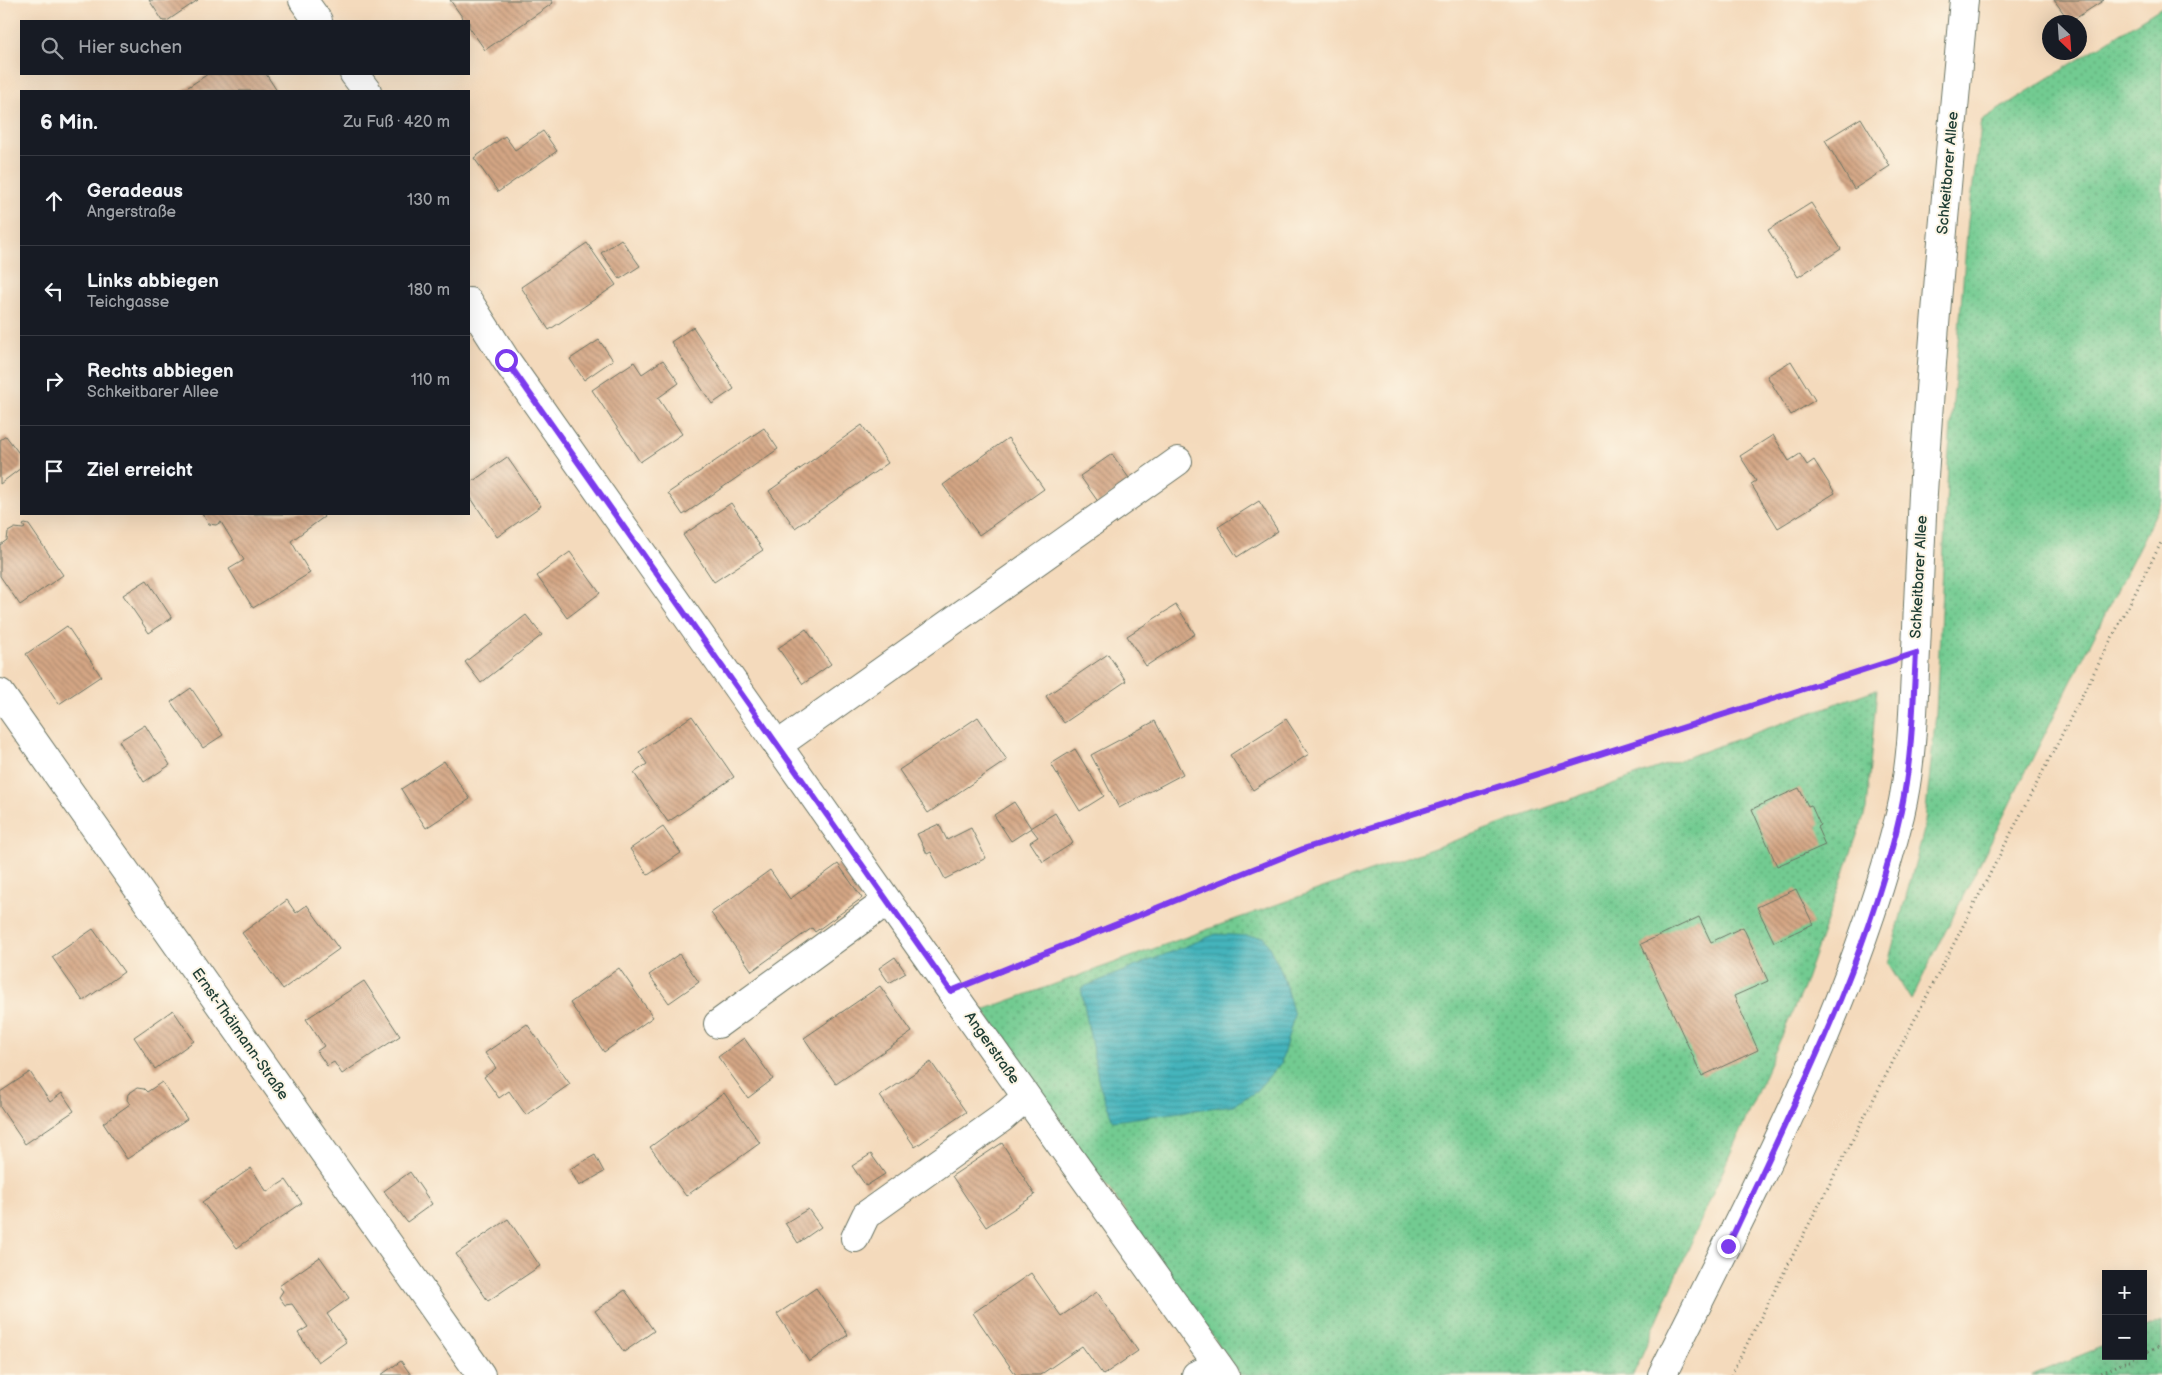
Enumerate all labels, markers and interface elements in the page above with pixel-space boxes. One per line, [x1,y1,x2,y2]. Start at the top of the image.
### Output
north arrow [2042,15,2087,60]
search box [20,20,470,75]
icon: search [38,34,66,62]
text: Hier suchen [78,36,182,59]
text: 6 Min. [40,110,98,135]
street label: Schkeitbarer Allee [1933,111,1963,235]
text: Zu Fuß · 420 m [344,113,450,132]
text: Geradeaus [87,180,183,203]
icon: ahead [40,187,68,215]
text: 130 m [407,191,450,210]
text: Angerstraße [87,203,176,222]
text: Links abbiegen [87,270,219,293]
icon: left [40,277,68,305]
text: 180 m [408,281,450,300]
text: Teichgasse [87,293,169,312]
route start [495,349,518,372]
text: Rechts abbiegen [87,360,234,383]
icon: right [40,367,68,395]
text: 110 m [411,371,450,390]
text: Schkeitbarer Allee [87,383,219,402]
icon: arrive [40,457,68,485]
text: Ziel erreicht [87,459,193,482]
street label: Schkeitbarer Allee [1906,515,1932,639]
street label: Ernst-Thälmann-Straße [187,964,293,1104]
street label: Angerstraße [960,1008,1024,1088]
route end [1717,1235,1740,1258]
map controls [2102,1270,2147,1360]
button: + [2102,1270,2147,1315]
button: − [2102,1315,2147,1360]

